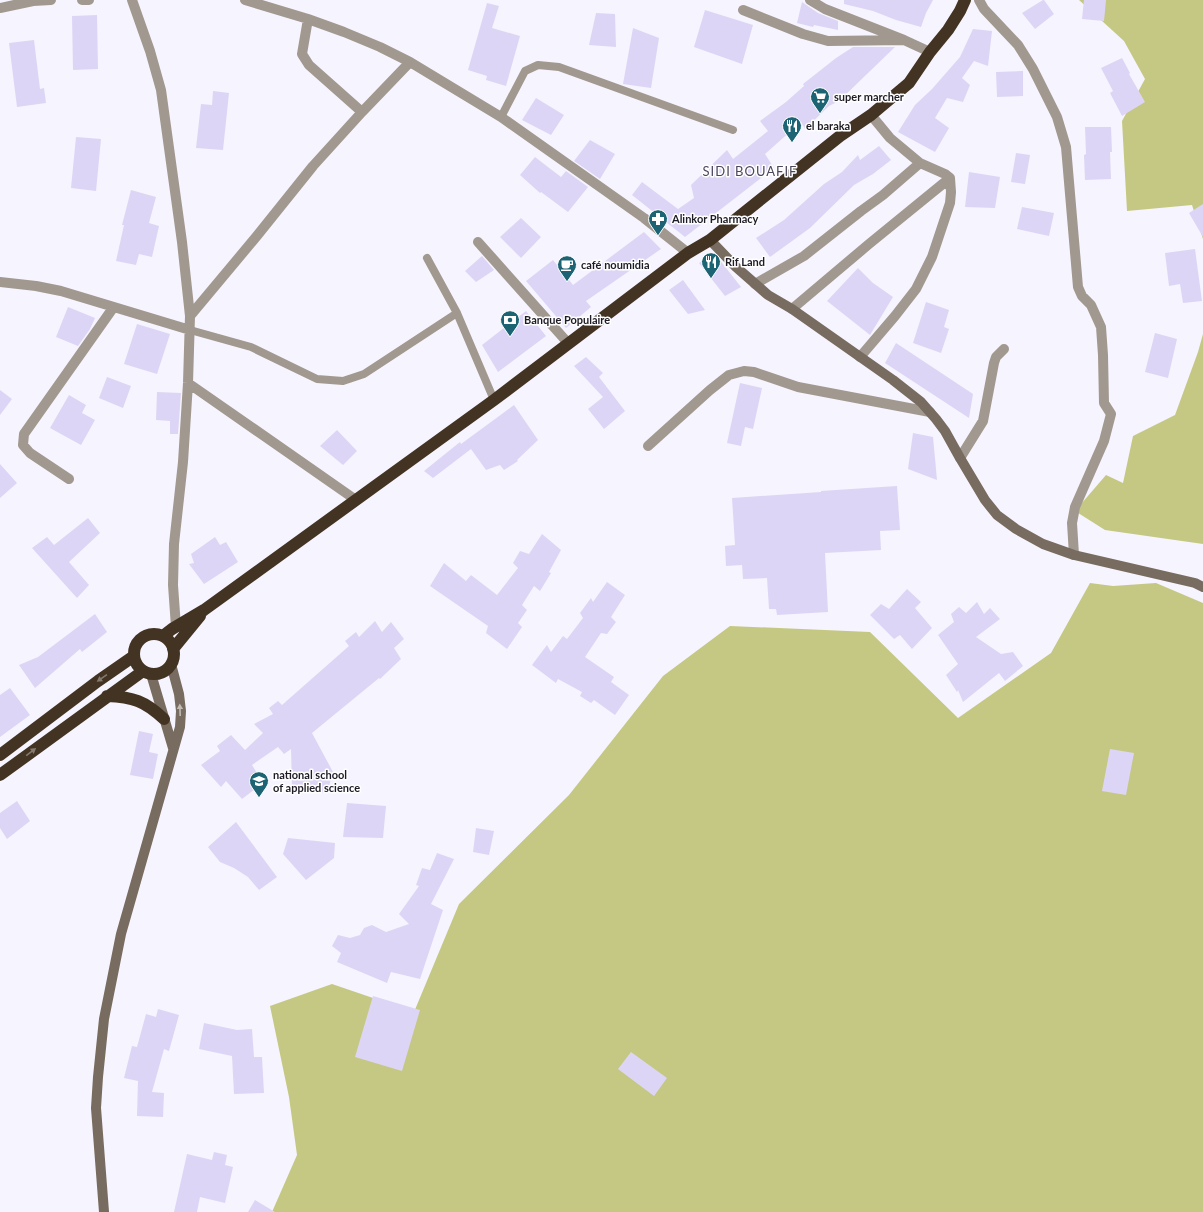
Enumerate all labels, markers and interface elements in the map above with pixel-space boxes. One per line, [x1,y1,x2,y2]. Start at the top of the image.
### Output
supermarket icon: super marcher [809,86,831,114]
place label: super marcher [834,90,905,103]
restaurant icon: el baraka [781,115,803,143]
place label: el baraka [806,119,850,132]
district label: SIDI BOUAFIF [703,163,797,179]
pharmacy icon: Alinkor Pharmacy [647,208,669,236]
place label: Alinkor Pharmacy [671,212,759,225]
restaurant icon: Rif Land [700,251,722,279]
cafe icon: café noumidia [556,254,578,282]
place label: Rif Land [725,255,765,268]
place label: café noumidia [581,258,649,271]
bank icon: Banque Populaire [499,309,521,337]
place label: Banque Populaire [524,313,610,326]
one-way arrow [97,674,107,682]
one-way arrow [177,704,184,716]
one-way arrow [26,748,37,756]
place label: national school of applied science [273,768,360,794]
school or university icon: national school of applied science [248,770,270,798]

